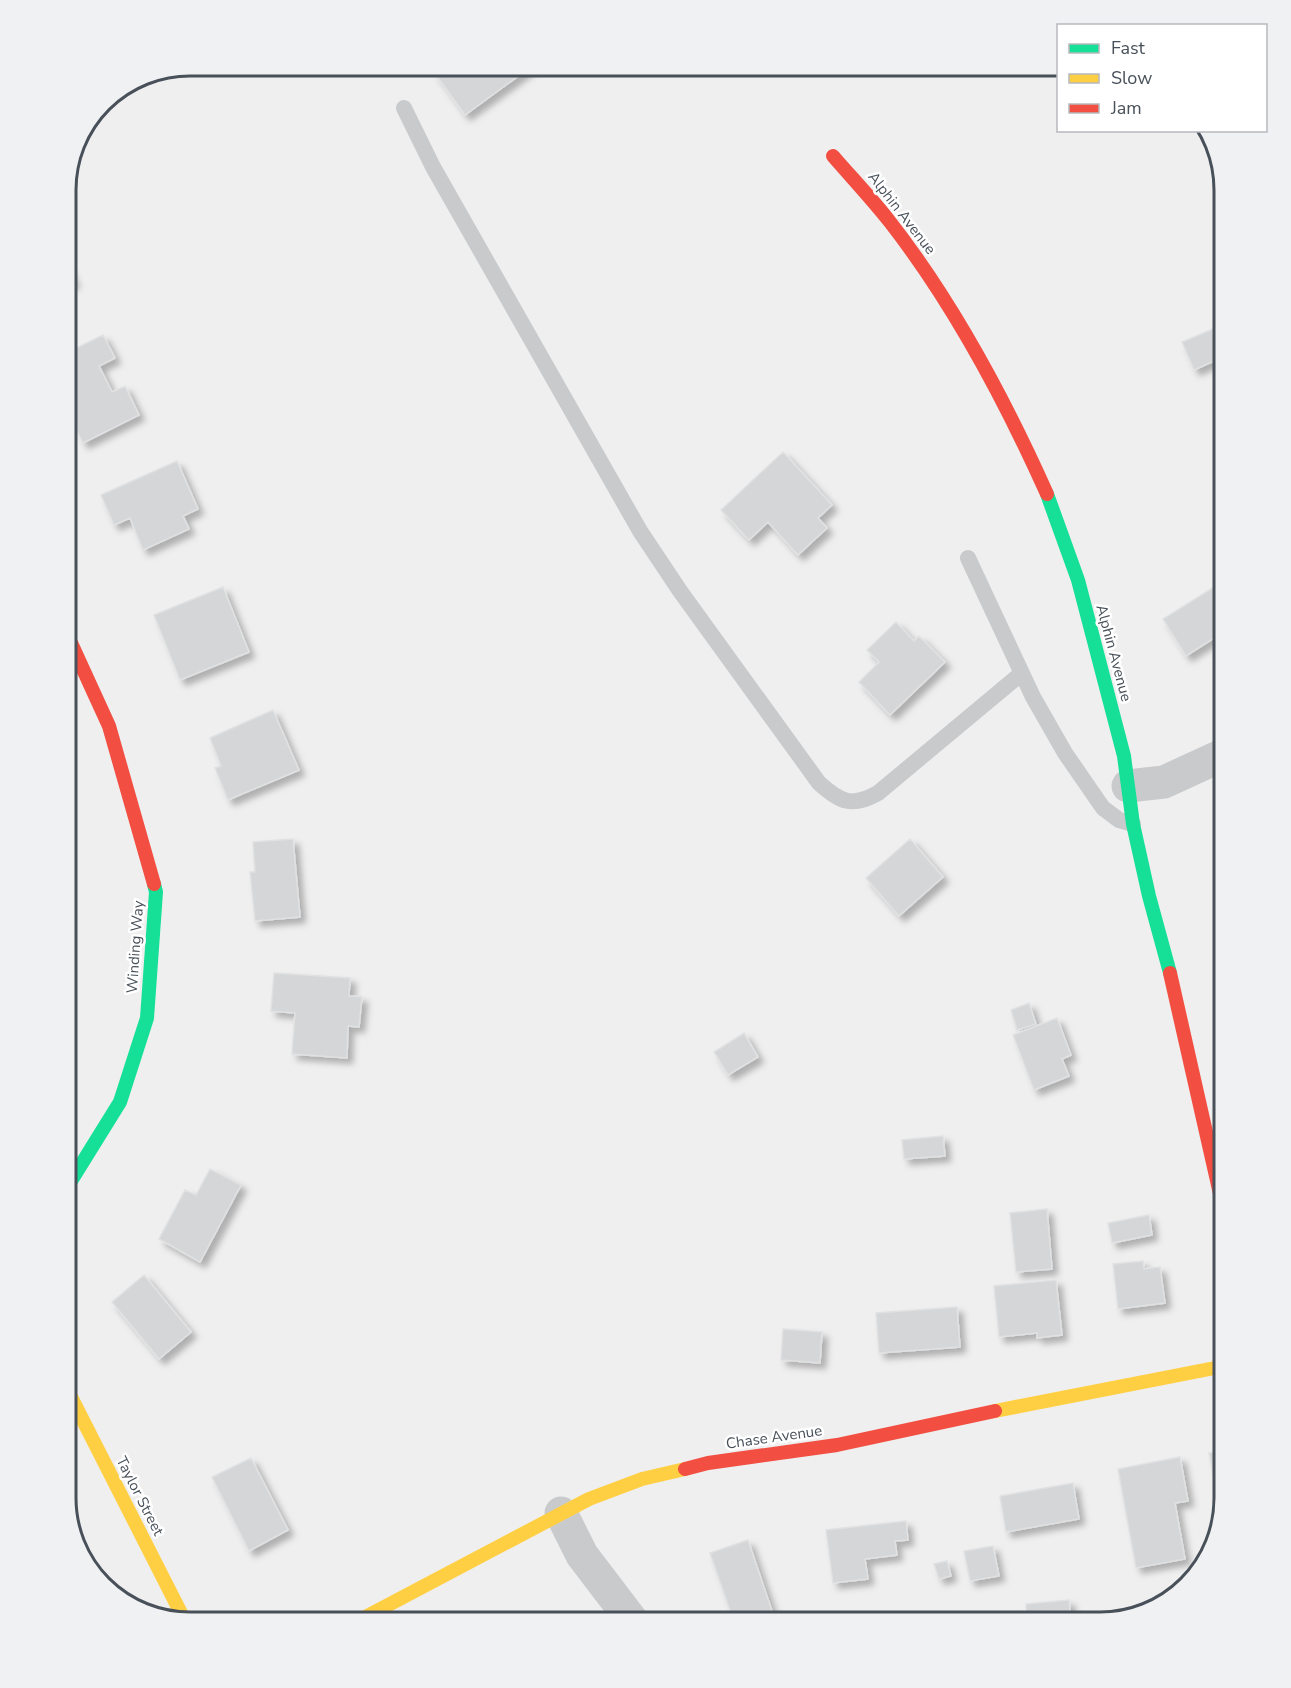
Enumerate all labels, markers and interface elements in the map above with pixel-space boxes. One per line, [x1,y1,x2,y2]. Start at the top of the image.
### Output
legend [1057,24,1267,132]
text: Fast [1111,36,1146,60]
text: Slow [1111,66,1152,90]
text: Jam [1110,96,1142,120]
street label: Alphin Avenue [863,168,941,258]
street label: Alphin Avenue [1091,602,1137,704]
street label: Winding Way [122,900,148,994]
street label: Chase Avenue [725,1420,823,1454]
street label: Taylor Street [111,1453,169,1540]

